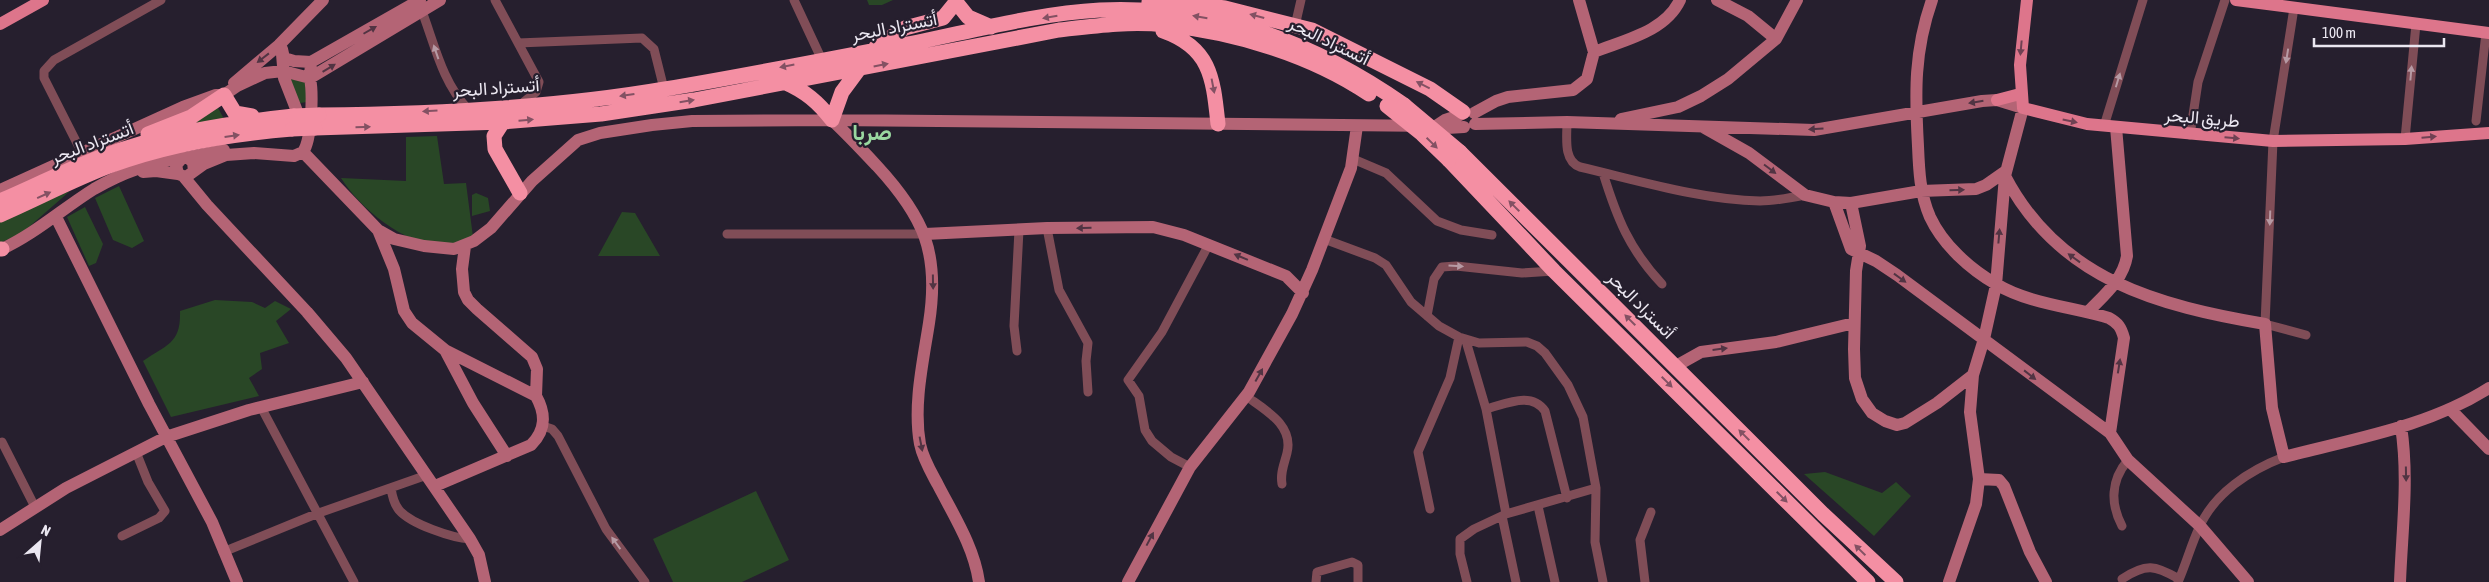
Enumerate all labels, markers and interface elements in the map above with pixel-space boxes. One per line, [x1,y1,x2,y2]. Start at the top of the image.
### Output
street label: أتستراد البحر [848,8,939,46]
one-way arrow [1250,11,1265,19]
one-way arrow [1192,12,1208,20]
street label: أتستراد البحر [1284,12,1373,70]
one-way arrow [1042,13,1058,21]
scale bar [2314,15,2444,47]
text: 100 m [2322,24,2356,41]
one-way arrow [364,25,377,34]
one-way arrow [2017,41,2025,57]
one-way arrow [432,44,440,59]
one-way arrow [2282,49,2290,65]
one-way arrow [257,52,270,63]
one-way arrow [874,60,890,68]
one-way arrow [779,63,795,71]
one-way arrow [322,64,335,73]
one-way arrow [2407,65,2415,81]
one-way arrow [2115,72,2123,87]
street label: أتستراد البحر [451,74,540,102]
one-way arrow [1209,79,1217,94]
one-way arrow [1415,81,1430,89]
one-way arrow [619,91,635,99]
one-way arrow [679,97,695,105]
one-way arrow [1967,99,1983,107]
street label: طريق البحر [2162,104,2241,132]
one-way arrow [422,108,438,116]
one-way arrow [518,116,534,124]
street label: أتستراد البحر [46,117,137,169]
one-way arrow [2063,117,2079,125]
district label: صربا [852,119,892,146]
one-way arrow [356,122,372,130]
one-way arrow [1807,126,1823,134]
one-way arrow [224,132,240,140]
one-way arrow [2421,133,2437,141]
one-way arrow [2224,134,2240,142]
one-way arrow [1426,137,1438,149]
one-way arrow [1763,163,1776,174]
one-way arrow [1949,186,1965,194]
one-way arrow [37,191,51,199]
one-way arrow [1509,200,1521,212]
one-way arrow [2266,210,2274,226]
one-way arrow [1076,224,1092,232]
one-way arrow [1995,228,2003,244]
one-way arrow [1234,253,1248,261]
one-way arrow [2067,253,2081,263]
one-way arrow [1449,263,1465,271]
street label: أتستراد البحر [1602,266,1680,344]
one-way arrow [1893,272,1906,283]
one-way arrow [929,274,937,290]
one-way arrow [1624,314,1636,326]
one-way arrow [1713,345,1729,353]
one-way arrow [2116,358,2124,374]
one-way arrow [1255,367,1263,382]
one-way arrow [2023,370,2037,380]
one-way arrow [1661,376,1673,388]
one-way arrow [1739,430,1751,442]
one-way arrow [917,436,925,452]
one-way arrow [2402,467,2410,483]
one-way arrow [1775,491,1787,503]
north arrow [15,517,65,567]
text: N [39,521,53,539]
one-way arrow [1146,531,1154,546]
one-way arrow [611,536,621,550]
one-way arrow [1854,544,1866,556]

